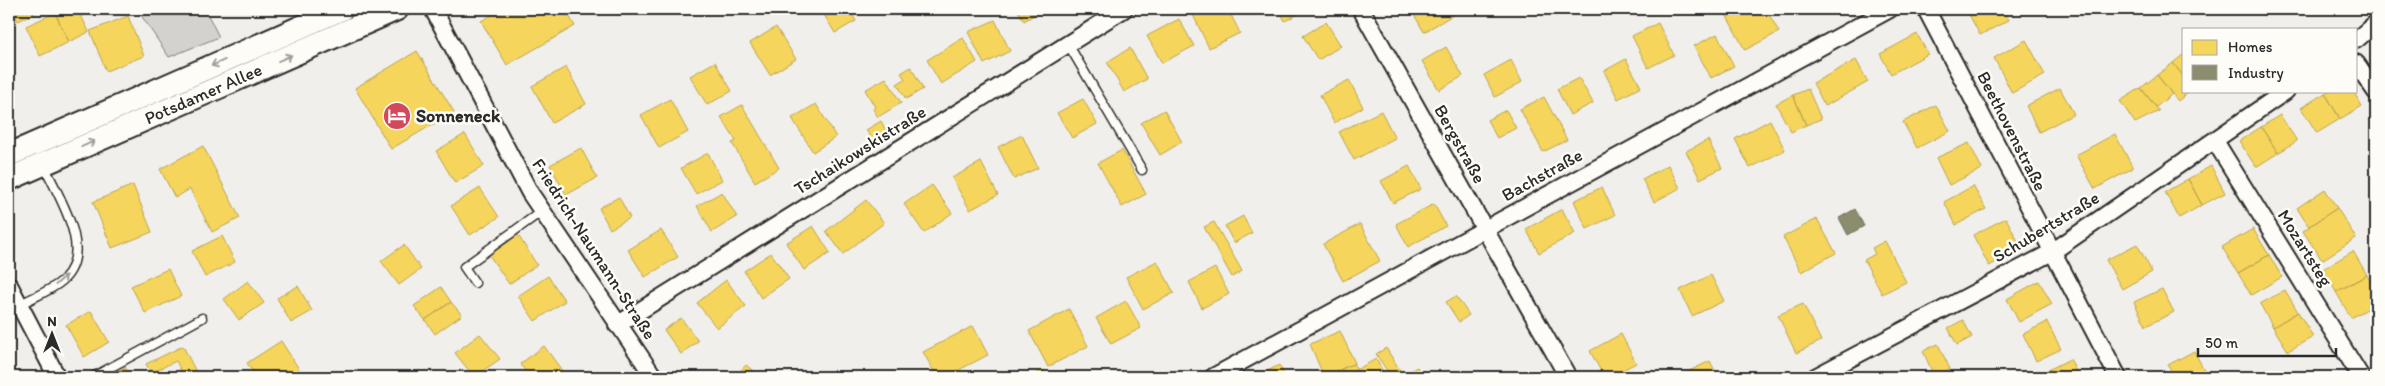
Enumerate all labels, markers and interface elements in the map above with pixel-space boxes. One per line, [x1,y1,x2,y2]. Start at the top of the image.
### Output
legend [2182,28,2358,92]
text: Homes [2228,38,2273,56]
one-way arrow [277,52,292,62]
street label: Potsdamer Allee [141,59,265,129]
one-way arrow [211,59,226,69]
text: Industry [2228,64,2284,82]
street label: Beethovenstraße [1972,67,2052,195]
hotel icon: Sonneneck [382,101,412,131]
street label: Tschaikowskistraße [790,101,930,199]
street label: Bergstraße [1429,101,1491,187]
place label: Sonneneck [416,105,501,127]
one-way arrow [80,139,95,148]
street label: Bachstraße [1498,144,1586,206]
street label: Friedrich-Naumann-Straße [527,154,661,344]
street label: Schubertstraße [1989,187,2103,267]
street label: Mozartsteg [2273,205,2338,291]
one-way arrow [54,275,67,286]
north arrow [28,308,78,358]
text: N [47,313,57,330]
scale bar [2198,326,2335,358]
text: 50 m [2205,334,2238,352]

